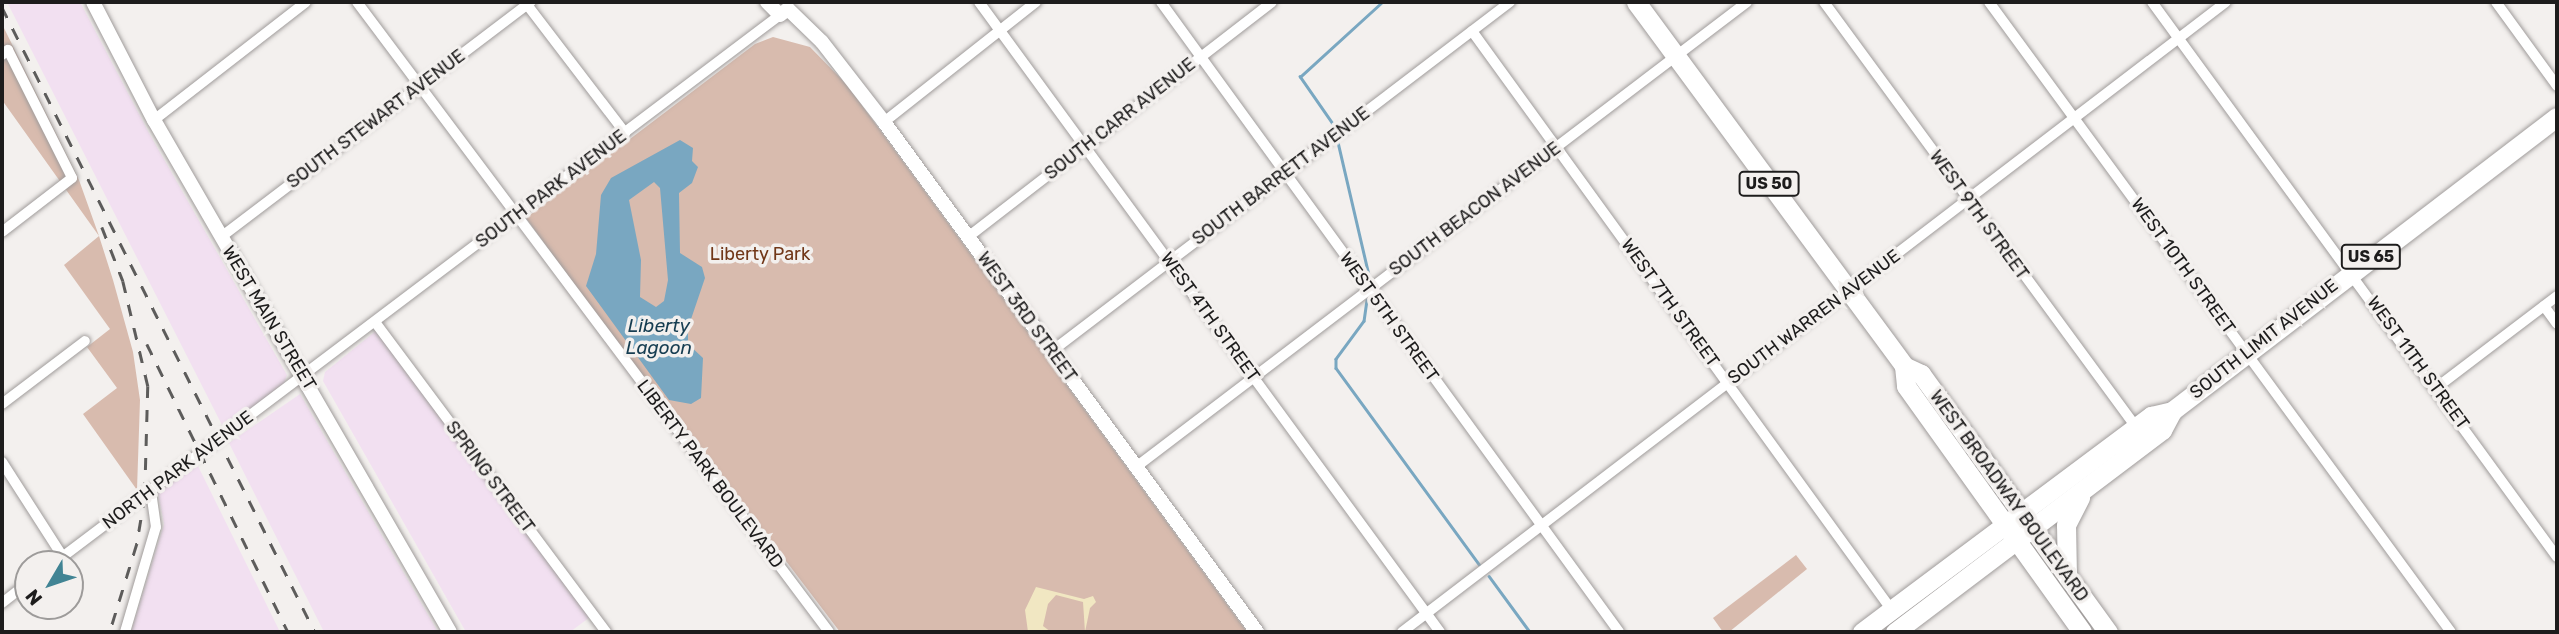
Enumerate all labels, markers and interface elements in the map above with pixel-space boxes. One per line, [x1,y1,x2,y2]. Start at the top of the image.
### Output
street label: SOUTH STEWART AVENUE [282,45,470,193]
street label: SOUTH CARR AVENUE [1040,53,1200,185]
street label: SOUTH BARRETT AVENUE [1188,102,1374,250]
street label: SOUTH PARK AVENUE [471,125,631,253]
street label: SOUTH BEACON AVENUE [1385,137,1565,281]
street label: WEST 9TH STREET [1925,146,2033,284]
road number: US 50 [1738,172,1800,196]
street label: WEST 10TH STREET [2126,194,2240,338]
street label: WEST 7TH STREET [1616,235,1724,371]
street label: WEST MAIN STREET [217,242,321,394]
park label: Liberty Park [710,243,810,265]
road number: US 65 [2340,244,2402,270]
street label: SOUTH WARREN AVENUE [1723,245,1905,389]
street label: WEST 3RD STREET [972,247,1082,387]
street label: WEST 4TH STREET [1156,248,1264,386]
street label: WEST 5TH STREET [1335,248,1443,386]
street label: SOUTH LIMIT AVENUE [2185,274,2343,404]
street label: WEST 11TH STREET [2362,292,2474,434]
water label: Liberty Lagoon [626,315,692,359]
street label: LIBERTY PARK BOULEVARD [632,375,788,573]
street label: WEST BROADWAY BOULEVARD [1925,386,2093,606]
street label: NORTH PARK AVENUE [98,406,258,534]
street label: SPRING STREET [441,417,539,537]
north arrow [14,550,84,620]
text: N [21,585,47,610]

